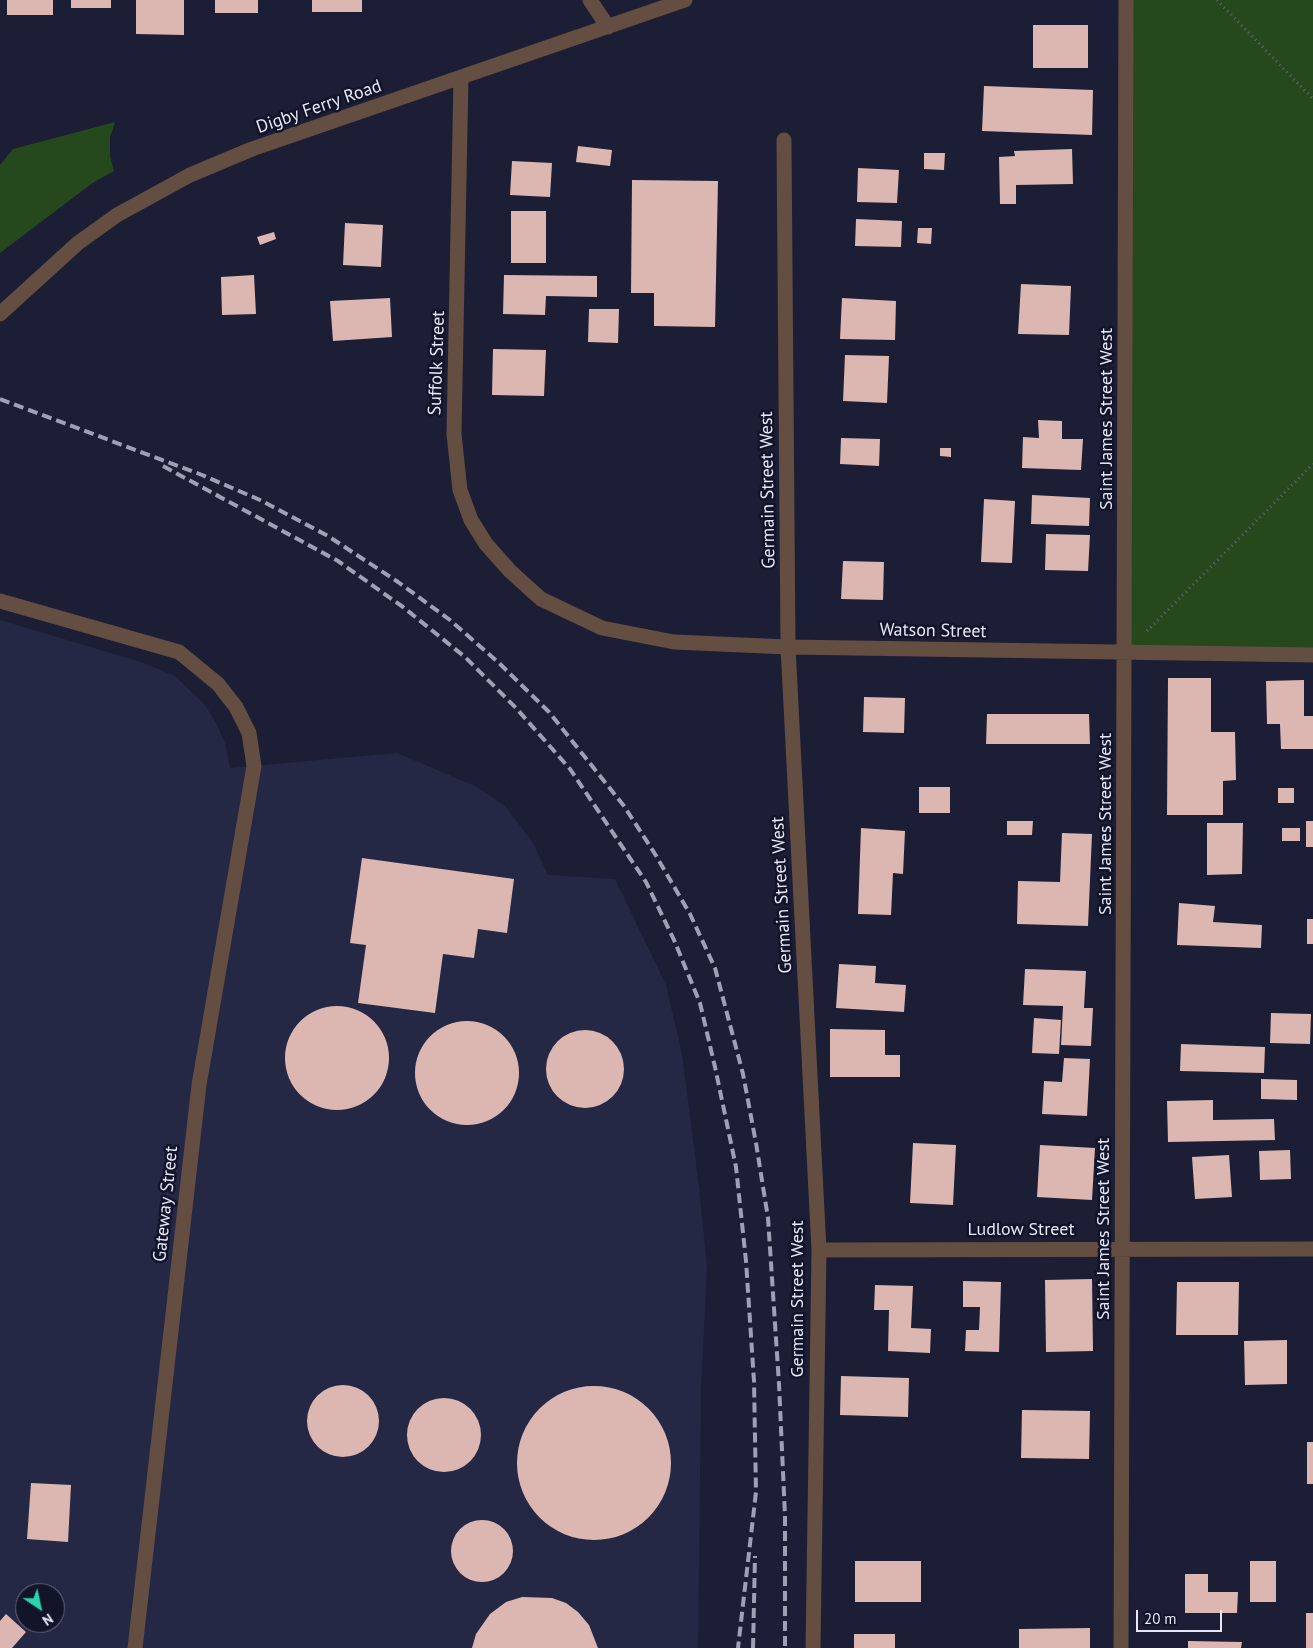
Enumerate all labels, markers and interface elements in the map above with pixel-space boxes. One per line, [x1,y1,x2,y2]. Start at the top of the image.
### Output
street label: Digby Ferry Road [254,75,384,139]
street label: Suffolk Street [424,310,450,416]
street label: Saint James Street West [1096,328,1118,510]
street label: Germain Street West [756,411,780,569]
street label: Watson Street [879,619,987,643]
street label: Saint James Street West [1095,733,1117,915]
street label: Germain Street West [767,816,797,974]
street label: Saint James Street West [1093,1138,1115,1320]
street label: Gateway Street [149,1145,183,1263]
street label: Ludlow Street [967,1219,1075,1241]
street label: Germain Street West [787,1220,809,1378]
north arrow [15,1583,65,1633]
scale bar [1138,1600,1224,1632]
text: 20 m [1144,1609,1177,1628]
text: N [39,1610,57,1630]

